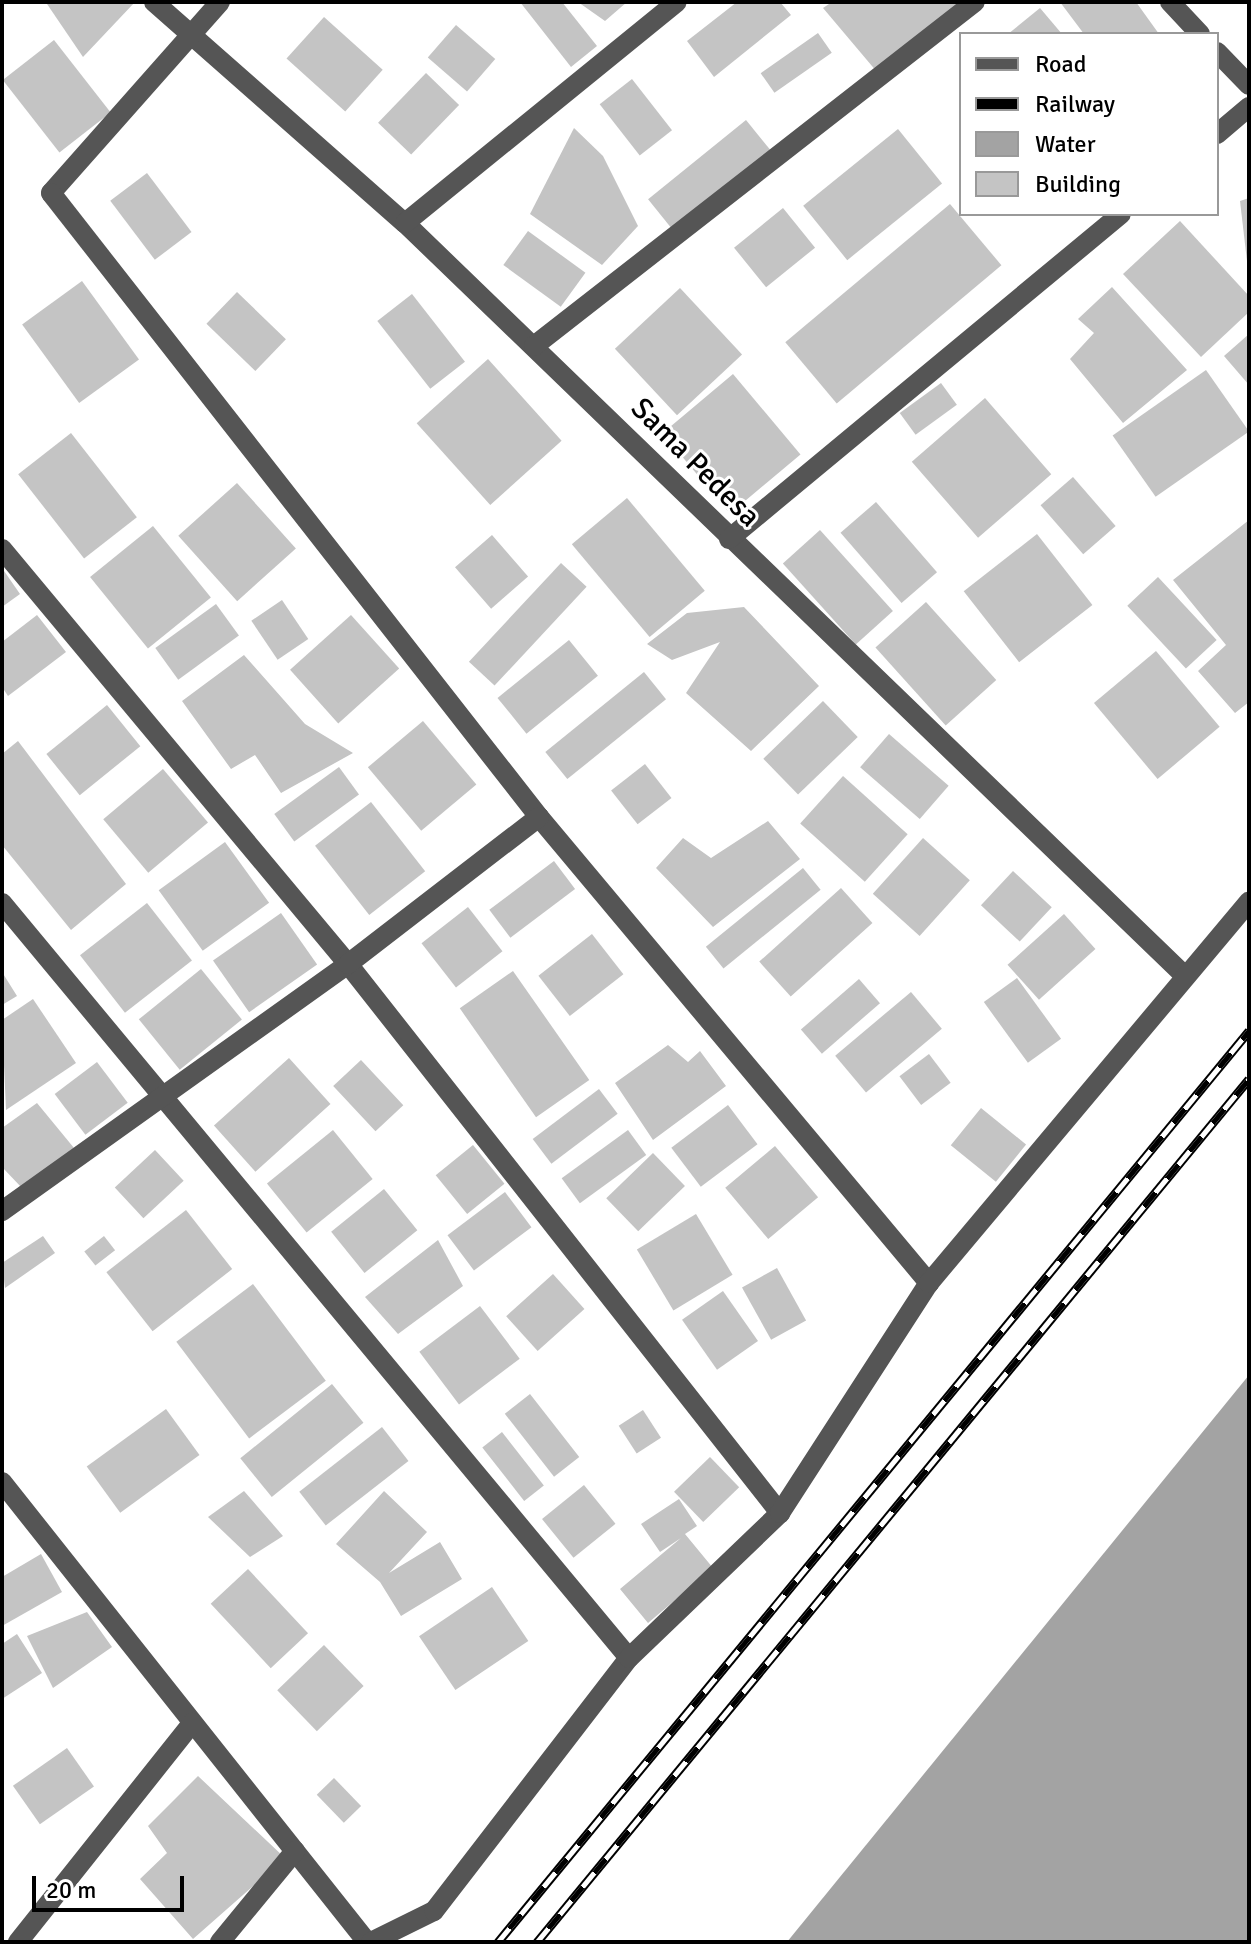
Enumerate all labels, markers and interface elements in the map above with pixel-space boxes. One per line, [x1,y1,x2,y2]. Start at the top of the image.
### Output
legend [959,32,1219,216]
text: Road [1035,49,1086,79]
text: Railway [1035,89,1115,119]
text: Water [1035,129,1095,159]
text: Building [1035,169,1121,199]
street label: Sama Pedesa [623,391,767,535]
scale bar [36,1860,188,1910]
text: 20 m [46,1875,96,1905]

